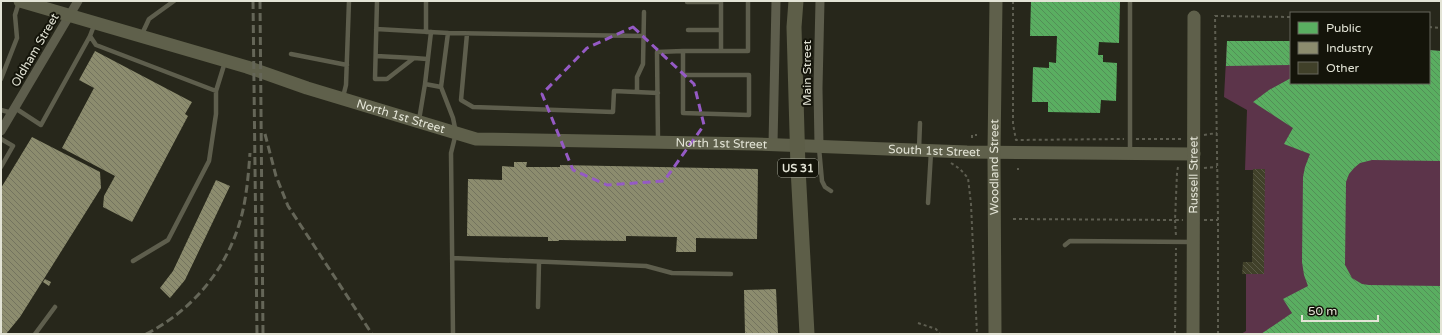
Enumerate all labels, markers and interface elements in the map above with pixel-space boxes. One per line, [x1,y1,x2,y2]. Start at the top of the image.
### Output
street label: Oldham Street [8,10,62,89]
legend [1290,12,1430,84]
text: Public [1326,21,1361,35]
street label: Main Street [800,40,814,106]
text: Industry [1326,41,1373,55]
text: Other [1326,61,1359,75]
street label: North 1st Street [355,96,447,136]
street label: Woodland Street [987,119,1001,215]
street label: North 1st Street [675,136,768,151]
street label: Russell Street [1186,136,1201,214]
street label: South 1st Street [888,142,981,159]
road number: US 31 [778,159,818,177]
scale bar [1302,297,1378,323]
text: 50 m [1308,304,1337,318]

